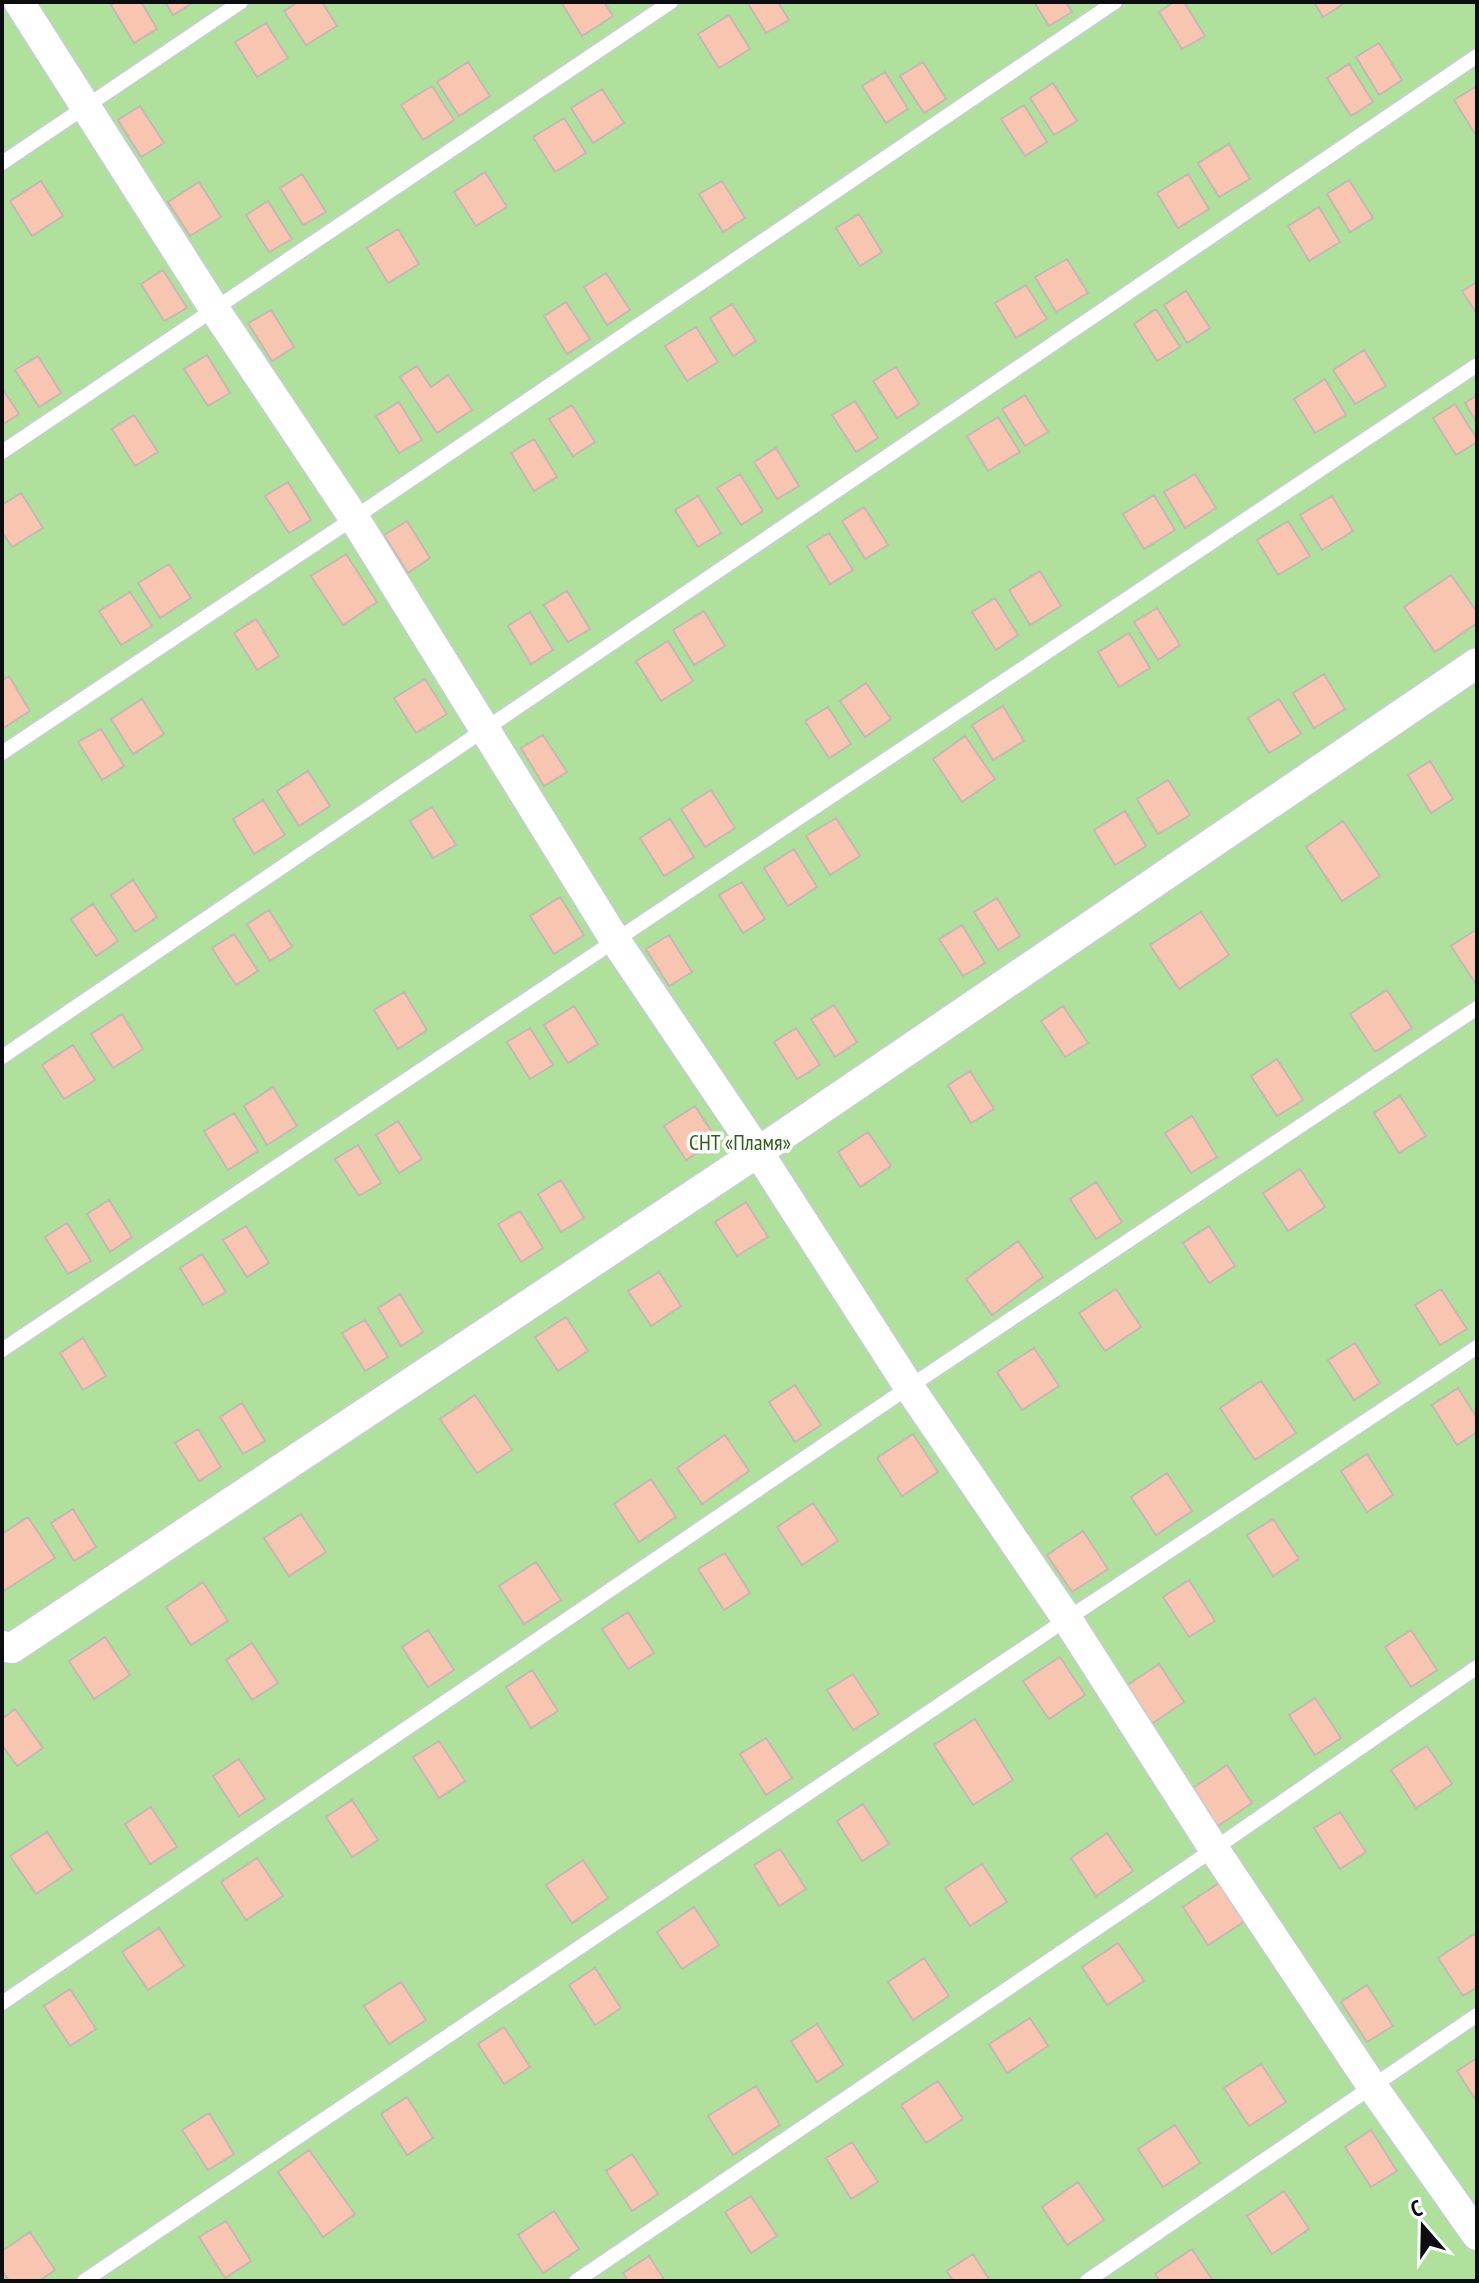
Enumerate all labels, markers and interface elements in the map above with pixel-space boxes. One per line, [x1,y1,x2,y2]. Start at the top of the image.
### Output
park label: СНТ «Пламя» [689,1128,791,1156]
north arrow [1383,2187,1463,2267]
text: С [1407,2193,1426,2223]

